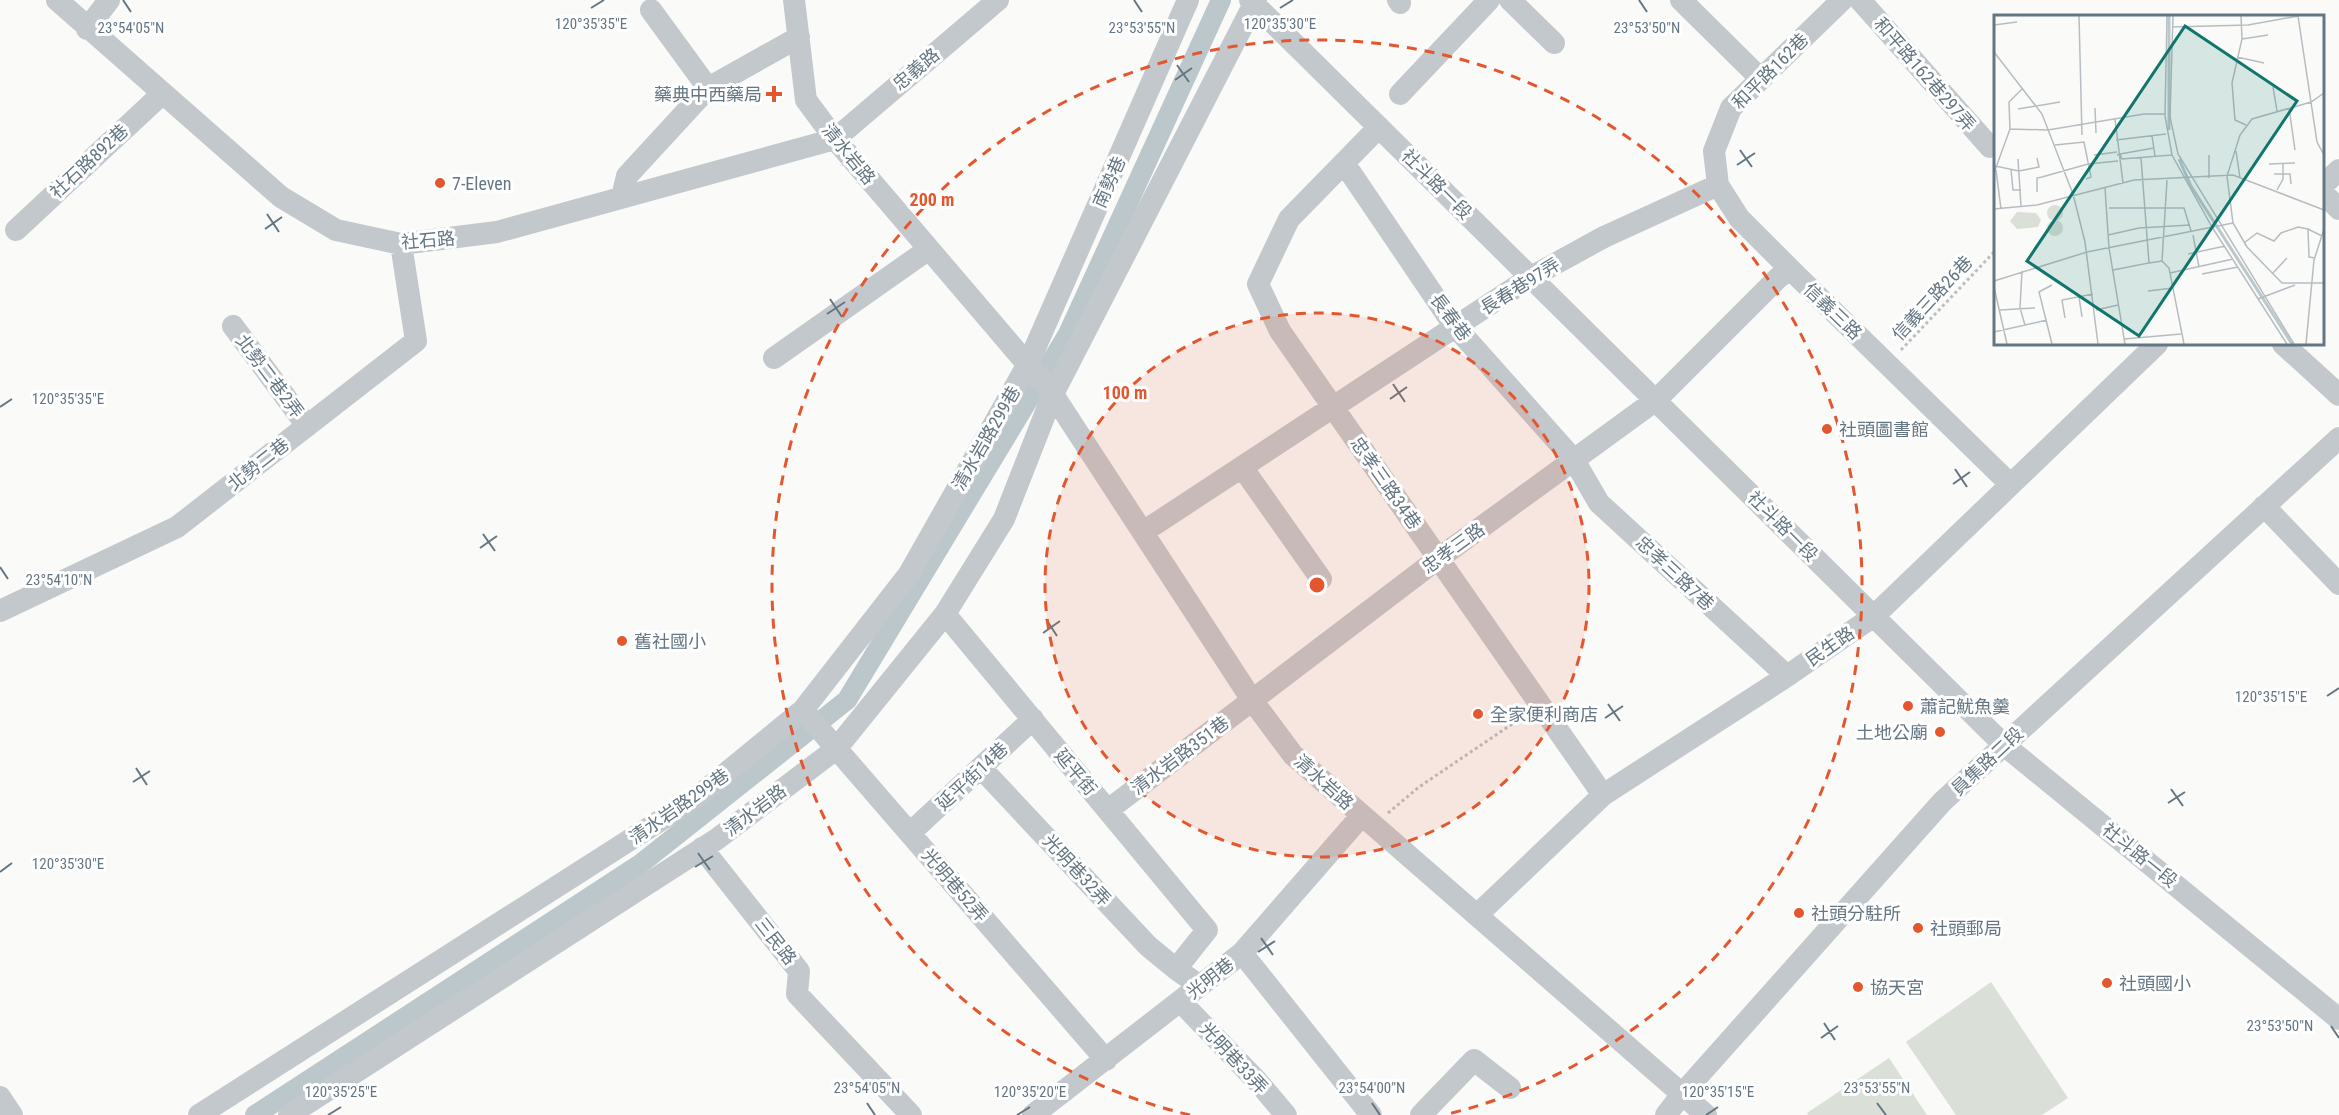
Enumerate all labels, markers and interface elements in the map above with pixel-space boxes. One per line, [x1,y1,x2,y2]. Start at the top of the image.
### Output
street label: 和平路162巷297弄 [1870,13,1980,135]
text: 120°35'35"E [555,15,627,33]
text: 120°35'30"E [1244,15,1316,33]
inset map [1994,15,2324,345]
text: 23°54'05"N [98,19,164,37]
text: 23°53'55"N [1109,19,1175,37]
text: 23°53'50"N [1614,19,1680,37]
street label: 和平路162巷 [1728,29,1812,113]
street label: 忠義路 [889,44,943,94]
place label: 藥典中西藥局 [654,84,762,105]
marker: 藥典中西藥局 [767,87,781,101]
street label: 清水岩路 [818,119,880,189]
street label: 社石路892巷 [46,120,132,202]
street label: 社斗路一段 [1398,145,1476,223]
street label: 南勢巷 [1088,153,1130,211]
place label: 7-Eleven [452,173,512,194]
marker: 7-Eleven [433,176,447,190]
text: 200 m [910,189,954,210]
street label: 社石路 [400,227,456,253]
street label: 信義三路26巷 [1888,251,1976,345]
street label: 長春巷97弄 [1476,253,1564,319]
street label: 信義三路 [1800,278,1866,344]
street label: 長春巷 [1426,289,1476,345]
street label: 北勢二巷2弄 [232,330,308,422]
street label: 清水岩路299巷 [948,382,1024,494]
text: 100 m [1103,382,1147,403]
text: 120°35'35"E [32,390,104,408]
place label: 社頭圖書館 [1839,419,1929,440]
marker: 社頭圖書館 [1820,422,1834,436]
street label: 忠孝三路34巷 [1346,433,1426,533]
street label: 北勢二巷 [223,434,293,494]
street label: 社斗路一段 [1744,487,1822,565]
street label: 忠孝三路 [1418,518,1488,578]
street label: 忠孝三路7巷 [1632,532,1718,614]
text: 23°54'10"N [26,571,92,589]
centre of rings [1307,575,1327,595]
street label: 民生路 [1802,622,1858,670]
place label: 舊社國小 [634,631,706,652]
marker: 舊社國小 [615,634,629,648]
text: 120°35'15"E [2235,688,2307,706]
place label: 蕭記魷魚羹 [1920,696,2010,717]
marker: 蕭記魷魚羹 [1901,699,1915,713]
place label: 全家便利商店 [1490,704,1598,725]
marker: 全家便利商店 [1471,707,1485,721]
street label: 清水岩路351巷 [1127,712,1233,798]
place label: 土地公廟 [1856,722,1928,743]
street label: 員集路二段 [1947,723,2027,799]
marker: 土地公廟 [1933,725,1947,739]
street label: 延平街14巷 [932,738,1012,814]
street label: 延平街 [1051,745,1101,799]
street label: 清水岩路 [1290,750,1358,814]
street label: 清水岩路299巷 [625,764,733,848]
street label: 清水岩路 [720,780,790,840]
street label: 社斗路一段 [2098,819,2182,891]
street label: 光明巷32弄 [1039,830,1115,910]
street label: 光明巷52弄 [918,844,992,926]
text: 120°35'30"E [32,855,104,873]
place label: 社頭分駐所 [1811,903,1901,924]
marker: 社頭分駐所 [1792,906,1806,920]
street label: 三民路 [751,913,801,969]
place label: 社頭郵局 [1930,918,2002,939]
marker: 社頭郵局 [1911,921,1925,935]
street label: 光明巷 [1182,953,1238,1003]
place label: 社頭國小 [2119,973,2191,994]
marker: 社頭國小 [2100,976,2114,990]
place label: 協天宮 [1870,977,1924,998]
marker: 協天宮 [1851,980,1865,994]
text: 23°53'50"N [2247,1017,2313,1035]
street label: 光明巷33弄 [1196,1018,1272,1098]
text: 23°54'05"N [834,1079,900,1097]
text: 23°54'00"N [1339,1079,1405,1097]
text: 23°53'55"N [1844,1079,1910,1097]
text: 120°35'25"E [305,1083,377,1101]
text: 120°35'20"E [994,1083,1066,1101]
text: 120°35'15"E [1682,1083,1754,1101]

